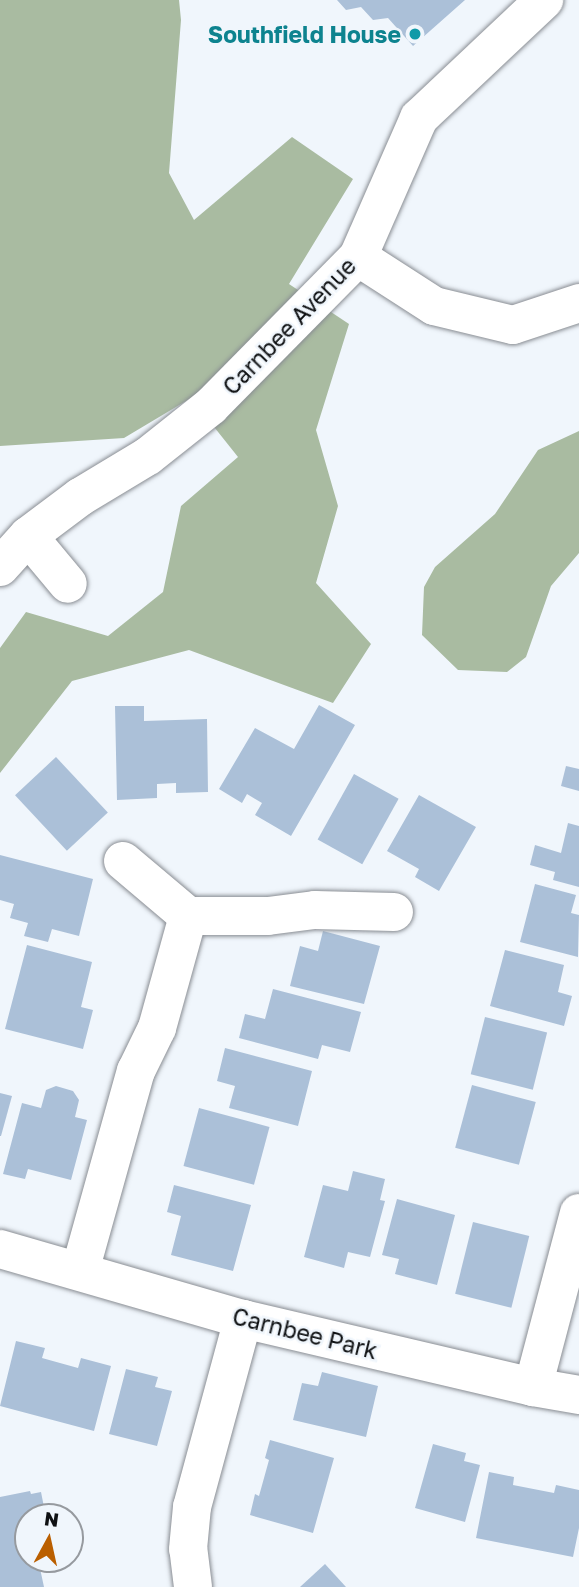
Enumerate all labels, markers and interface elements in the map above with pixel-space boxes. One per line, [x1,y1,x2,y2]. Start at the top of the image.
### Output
place label: Southfield House [208,20,401,48]
marker: Southfield House [407,26,423,42]
street label: Carnbee Avenue [217,252,361,400]
street label: Carnbee Park [230,1302,380,1364]
north arrow [14,1503,84,1573]
text: N [43,1506,60,1531]

